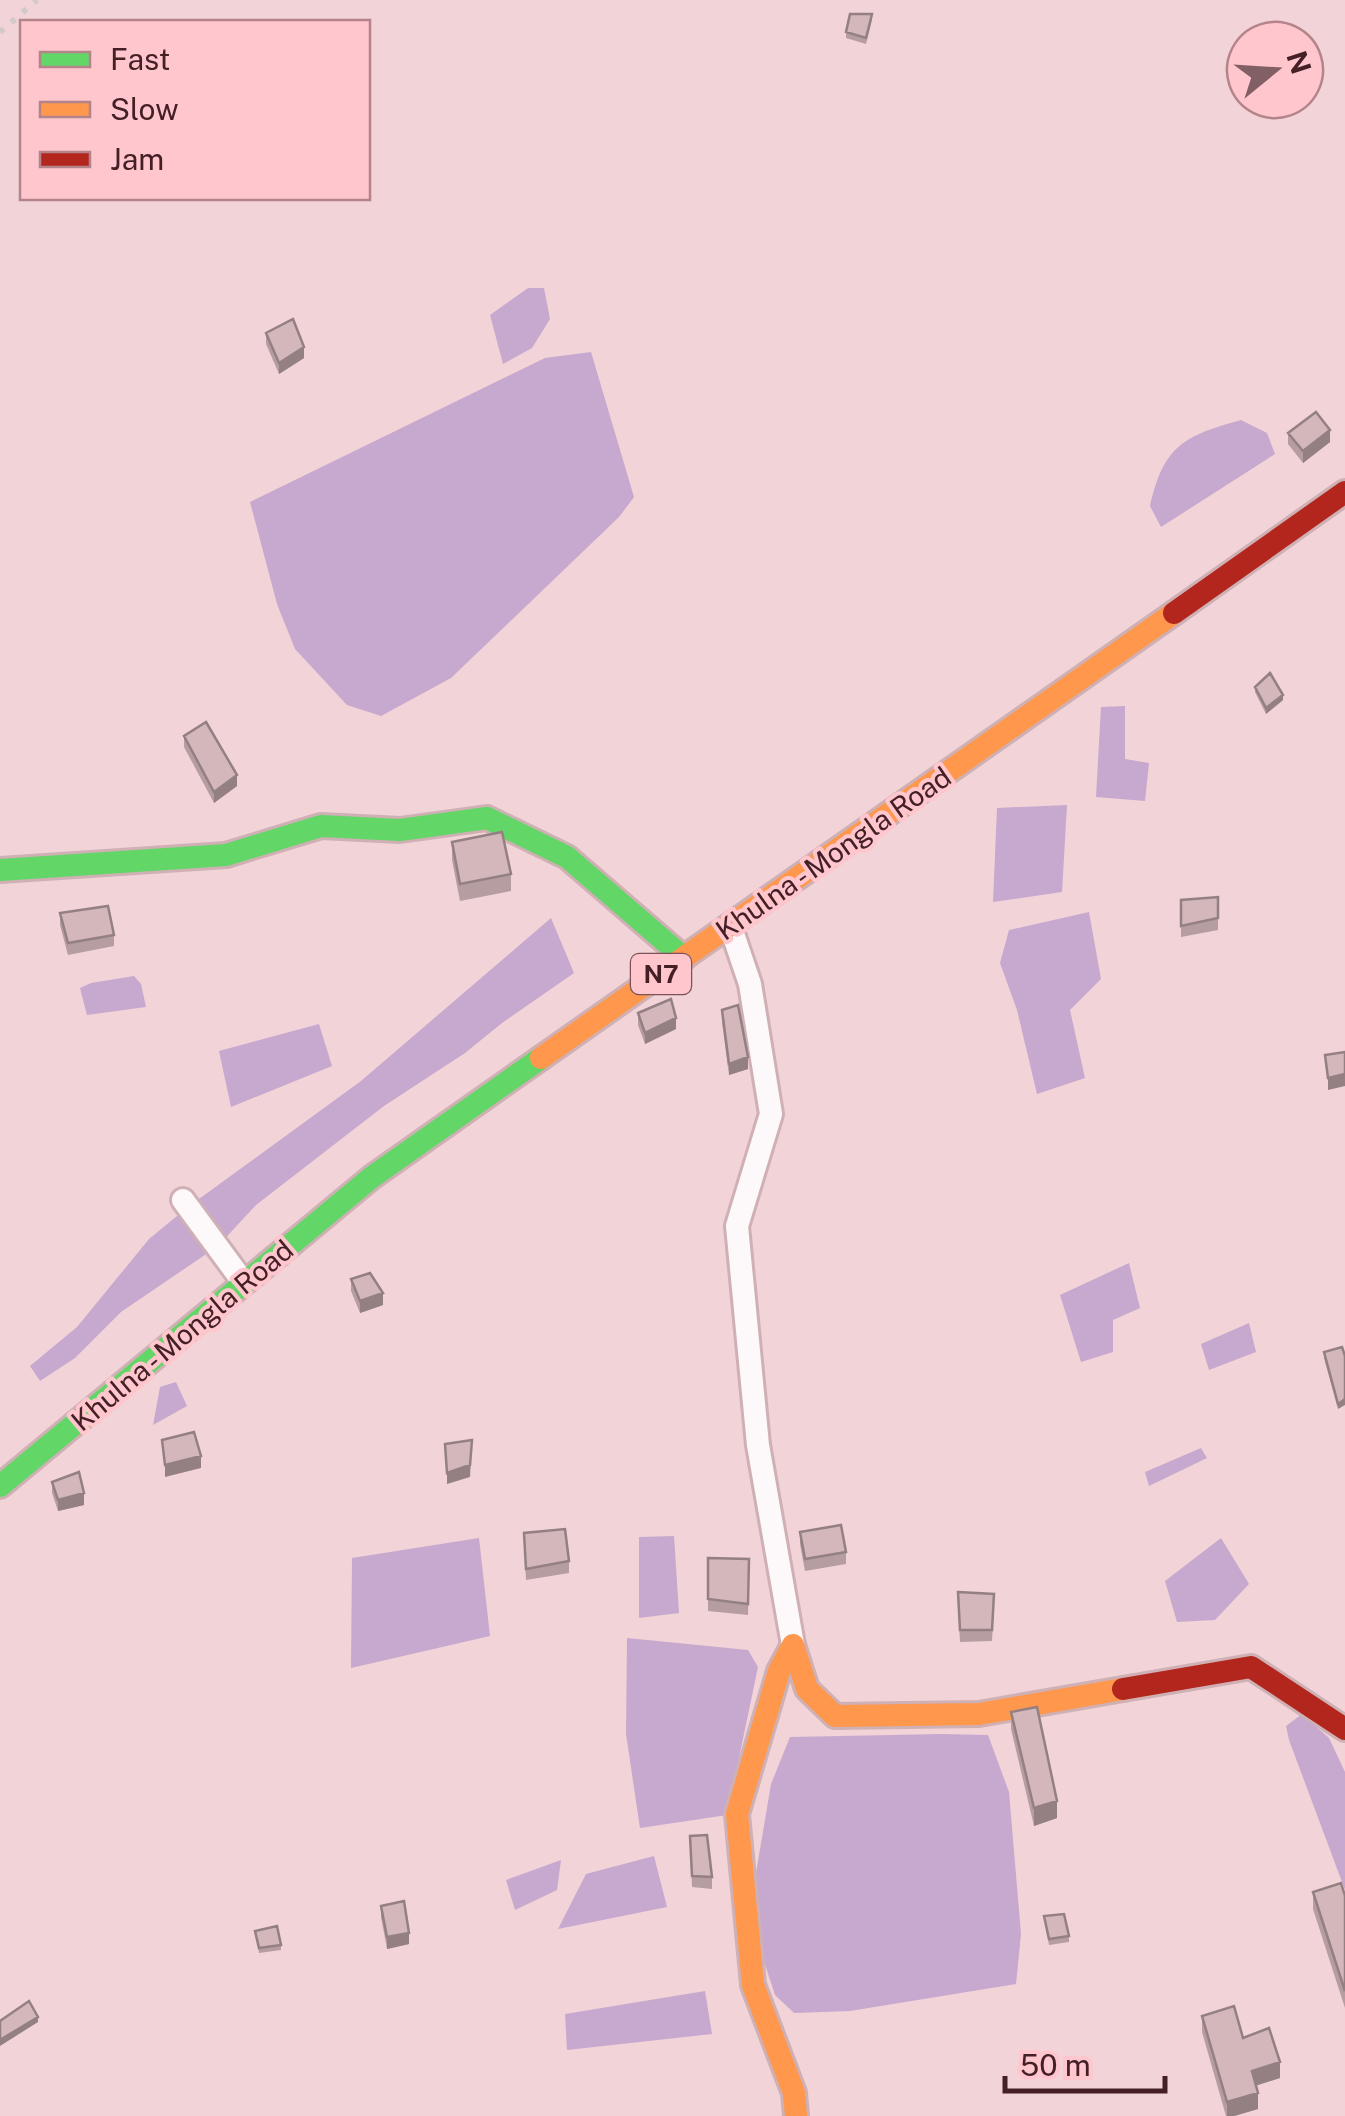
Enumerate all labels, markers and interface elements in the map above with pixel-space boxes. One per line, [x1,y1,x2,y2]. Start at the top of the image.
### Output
legend [20,20,370,200]
north arrow [1225,20,1325,120]
text: Fast [110,41,170,77]
text: N [1280,47,1318,78]
text: Slow [110,91,179,127]
text: Jam [110,141,164,177]
street label: Khulna - Mongla Road [709,759,957,947]
road number: N7 [631,954,691,994]
street label: Khulna - Mongla Road [65,1233,299,1437]
scale bar [1005,2031,1165,2093]
text: 50 m [1020,2047,1091,2083]

